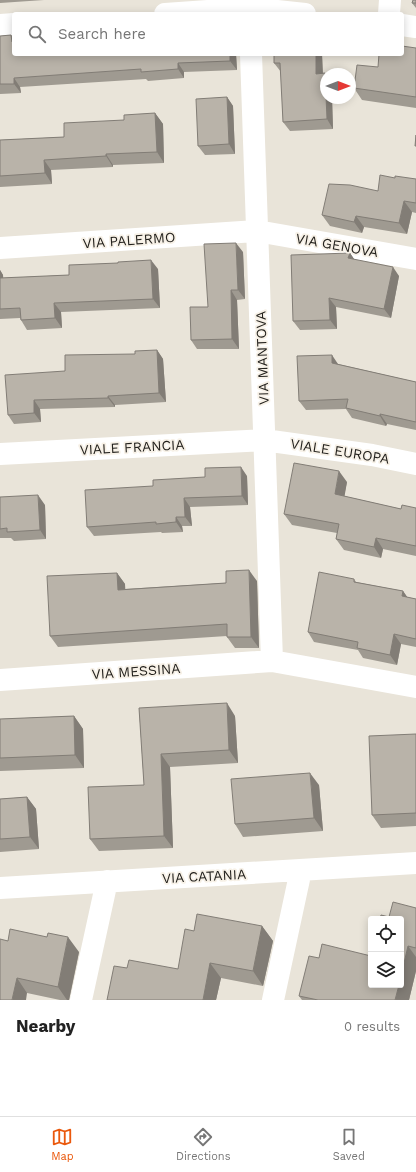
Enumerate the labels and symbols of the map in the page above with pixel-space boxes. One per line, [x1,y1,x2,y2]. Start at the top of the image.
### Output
north arrow [320,68,356,104]
street label: VIA PALERMO [82,229,176,251]
street label: VIA GENOVA [294,230,380,260]
street label: VIA MANTOVA [252,311,272,405]
street label: VIALE EUROPA [289,435,391,467]
street label: VIALE FRANCIA [79,436,185,458]
street label: VIA MESSINA [91,660,181,682]
street label: VIA CATANIA [161,866,247,886]

